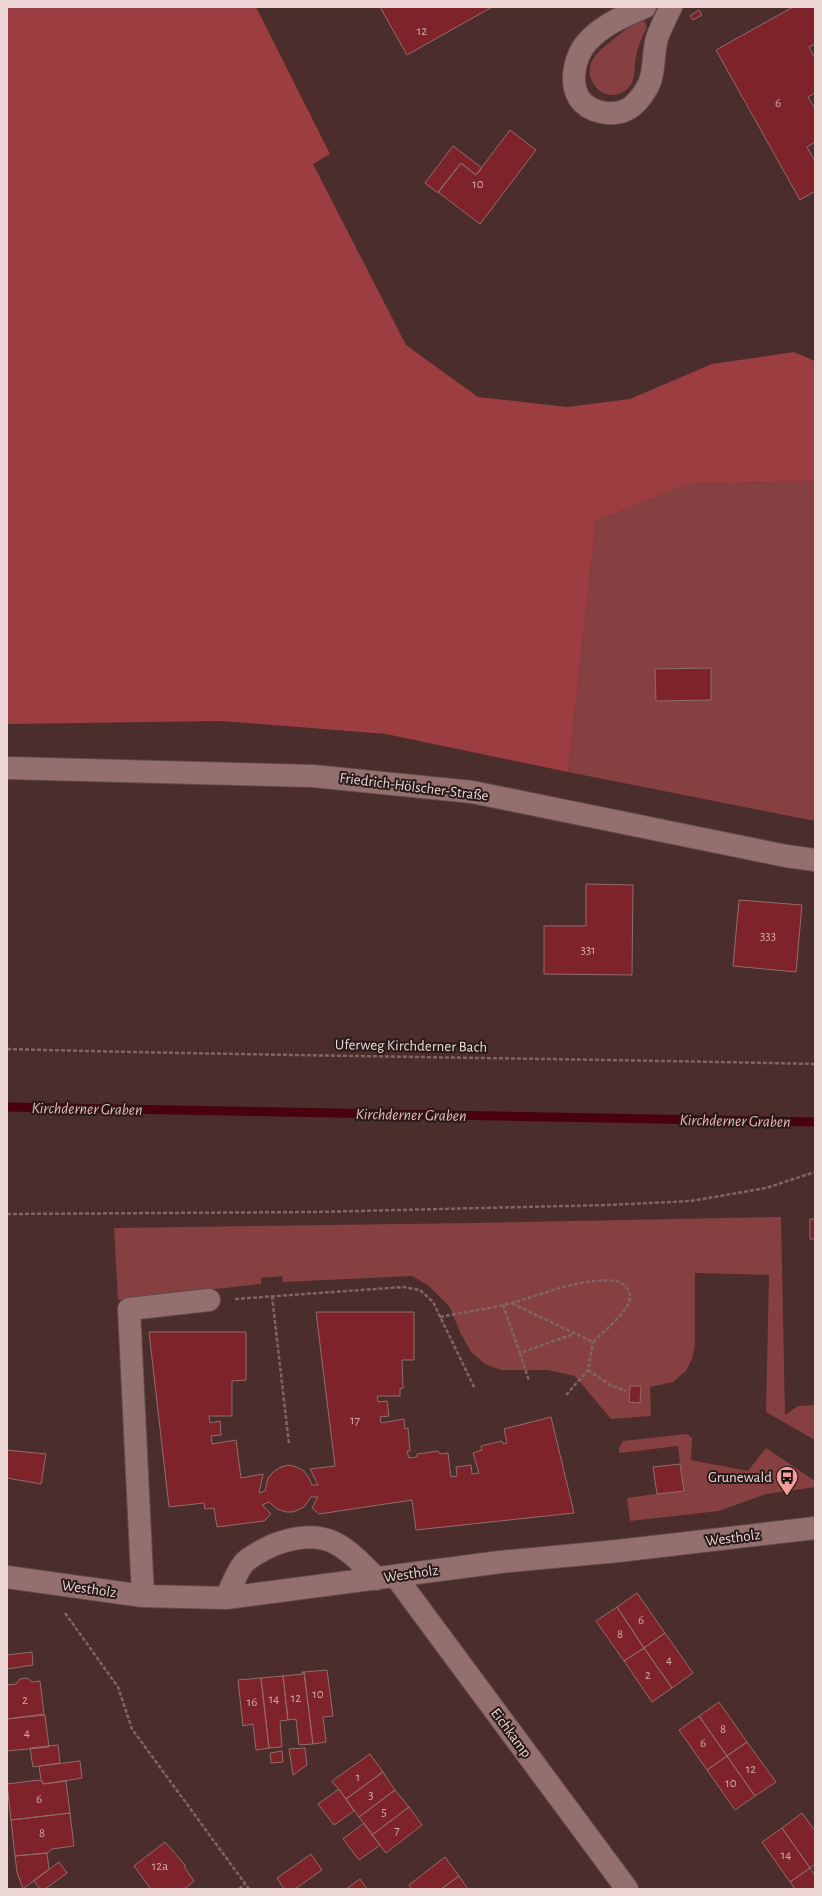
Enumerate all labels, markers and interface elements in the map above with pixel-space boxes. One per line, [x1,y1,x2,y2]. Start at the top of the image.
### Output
house number: 12 [417,25,427,38]
house number: 6 [775,97,781,110]
house number: 10 [472,178,484,191]
street label: Friedrich-Hölscher-Straße [339,770,489,804]
house number: 333 [760,930,776,943]
house number: 331 [580,944,596,957]
street label: Uferweg Kirchderner Bach [335,1037,487,1055]
water label: Kirchderner Graben [31,1100,143,1118]
water label: Kirchderner Graben [355,1106,467,1124]
water label: Kirchderner Graben [679,1112,791,1130]
house number: 17 [350,1414,361,1427]
bus stop icon: Grunewald [774,1464,800,1497]
place label: Grunewald [708,1470,772,1485]
street label: Westholz [705,1527,761,1549]
street label: Westholz [383,1563,439,1585]
street label: Westholz [61,1578,117,1600]
house number: 6 [638,1614,644,1627]
house number: 8 [617,1628,623,1641]
house number: 4 [666,1654,672,1667]
house number: 2 [645,1669,651,1682]
house number: 10 [312,1688,324,1701]
house number: 12 [291,1692,301,1705]
house number: 14 [269,1693,279,1706]
house number: 2 [22,1694,28,1707]
house number: 16 [247,1696,257,1709]
street label: Eichkamp [488,1706,534,1760]
house number: 8 [720,1723,726,1736]
house number: 4 [24,1727,30,1740]
house number: 6 [700,1737,706,1750]
house number: 12 [746,1763,756,1776]
house number: 1 [356,1771,360,1784]
house number: 10 [725,1777,737,1790]
house number: 3 [368,1789,374,1802]
house number: 6 [36,1793,42,1806]
house number: 5 [381,1806,387,1819]
house number: 7 [394,1824,400,1837]
house number: 8 [39,1827,45,1840]
house number: 14 [781,1849,791,1862]
house number: 12a [152,1860,168,1873]

